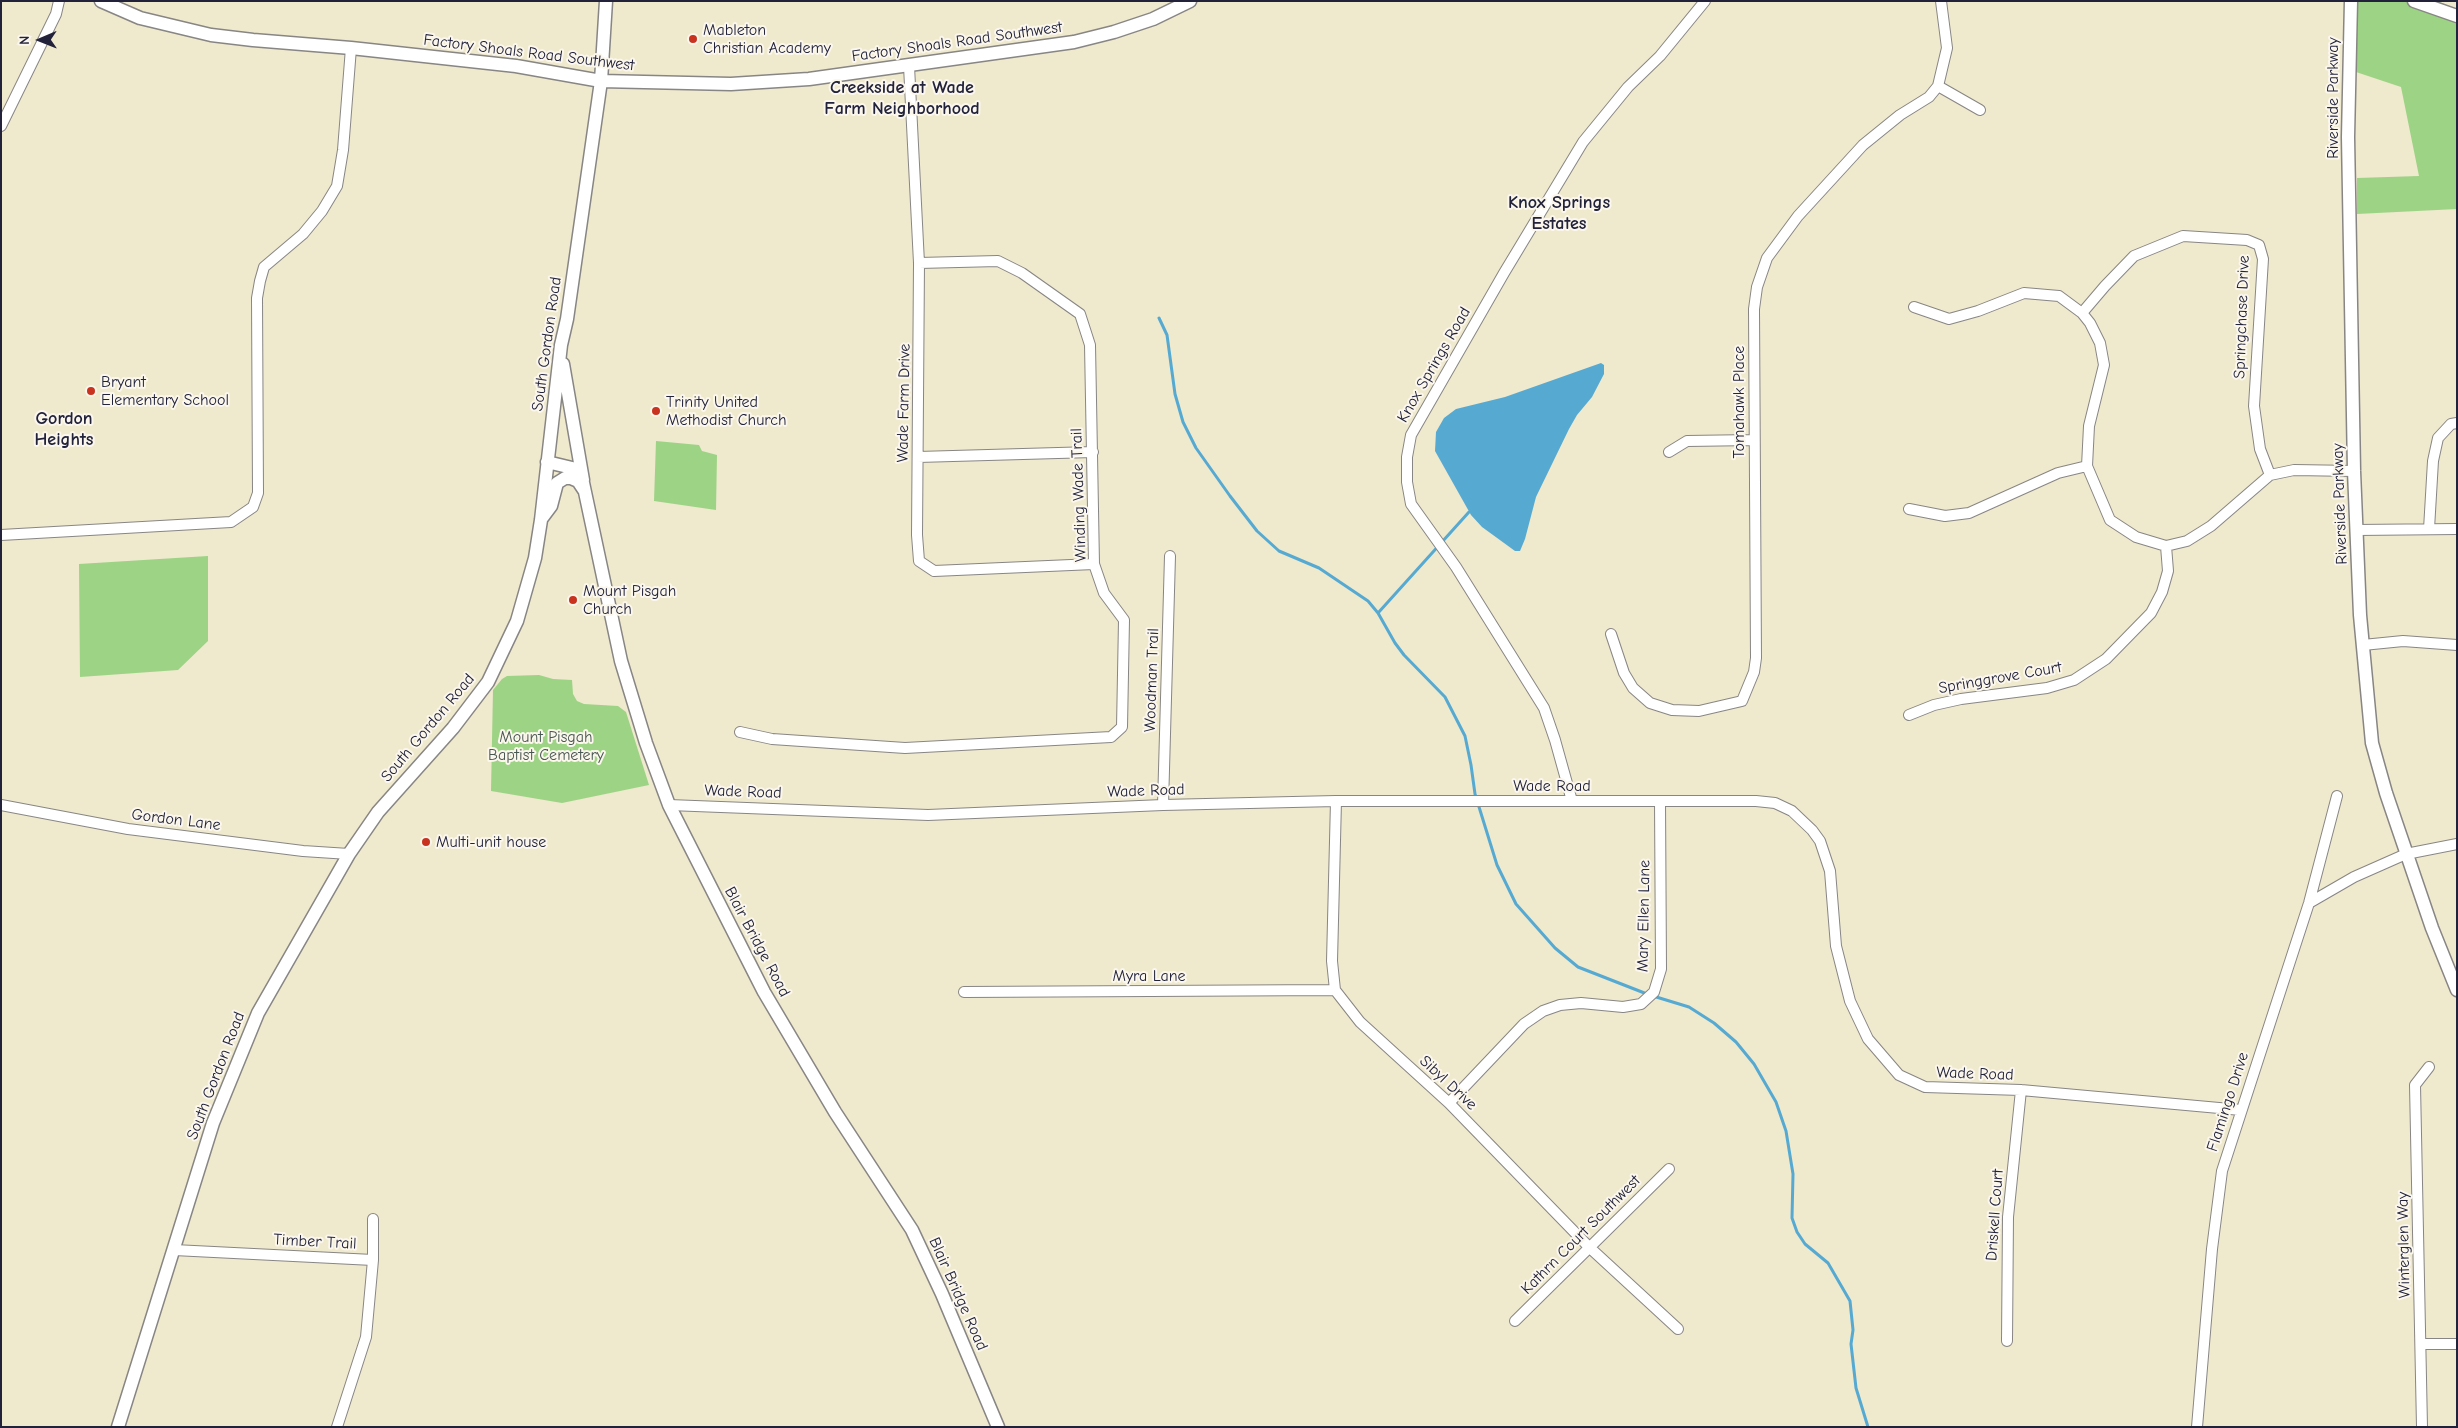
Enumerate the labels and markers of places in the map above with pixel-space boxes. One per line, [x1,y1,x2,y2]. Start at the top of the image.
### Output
place label: Mableton Christian Academy [703,20,831,58]
marker: Mableton Christian Academy [687,33,699,45]
place label: Bryant Elementary School [101,372,229,410]
marker: Bryant Elementary School [85,385,97,397]
place label: Trinity United Methodist Church [666,392,786,430]
marker: Trinity United Methodist Church [650,405,662,417]
place label: Mount Pisgah Church [583,581,676,619]
marker: Mount Pisgah Church [567,594,579,606]
place label: Multi-unit house [436,832,546,852]
marker: Multi-unit house [420,836,432,848]

